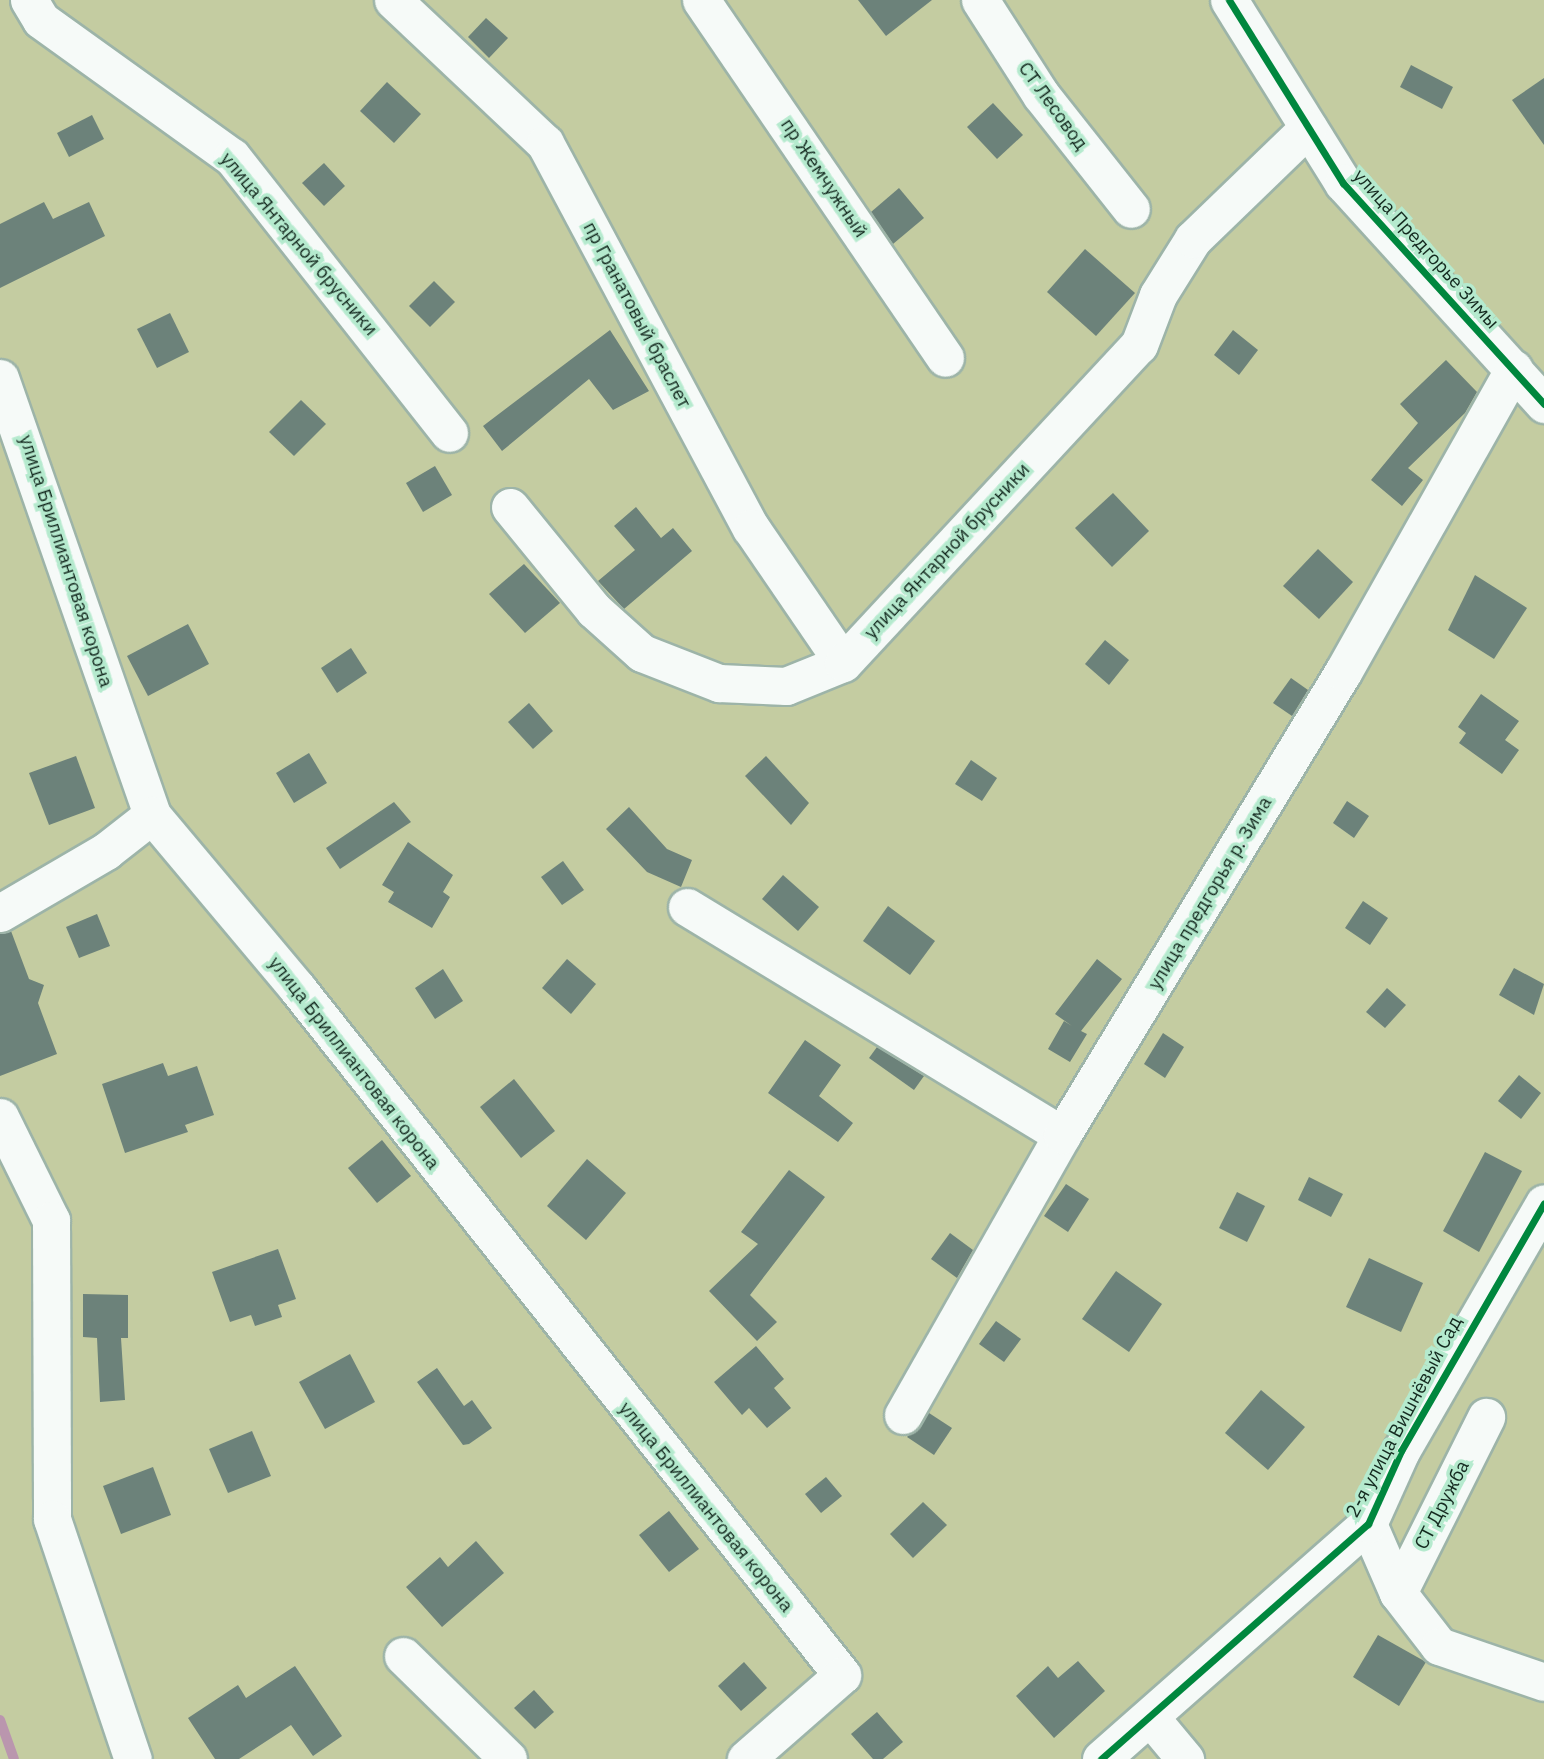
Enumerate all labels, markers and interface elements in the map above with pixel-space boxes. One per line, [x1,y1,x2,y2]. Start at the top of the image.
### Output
street label: СТ Лесовод [1013,58,1093,154]
street label: пр Жемчужный [776,114,872,242]
street label: улица Янтарной брусники [216,148,382,340]
street label: улица Предгорье Зимы [1348,165,1504,333]
street label: пр Гранатовый браслет [578,218,696,412]
street label: улица Бриллиантовая корона [14,432,118,690]
street label: улица Янтарной брусники [859,458,1035,644]
street label: улица предгорья р. Зима [1143,792,1277,994]
street label: улица Бриллиантовая корона [264,952,444,1174]
street label: 2-я улица Вишнёвый Сад [1341,1312,1467,1522]
street label: улица Бриллиантовая корона [614,1397,798,1617]
street label: СТ Дружба [1410,1457,1474,1553]

